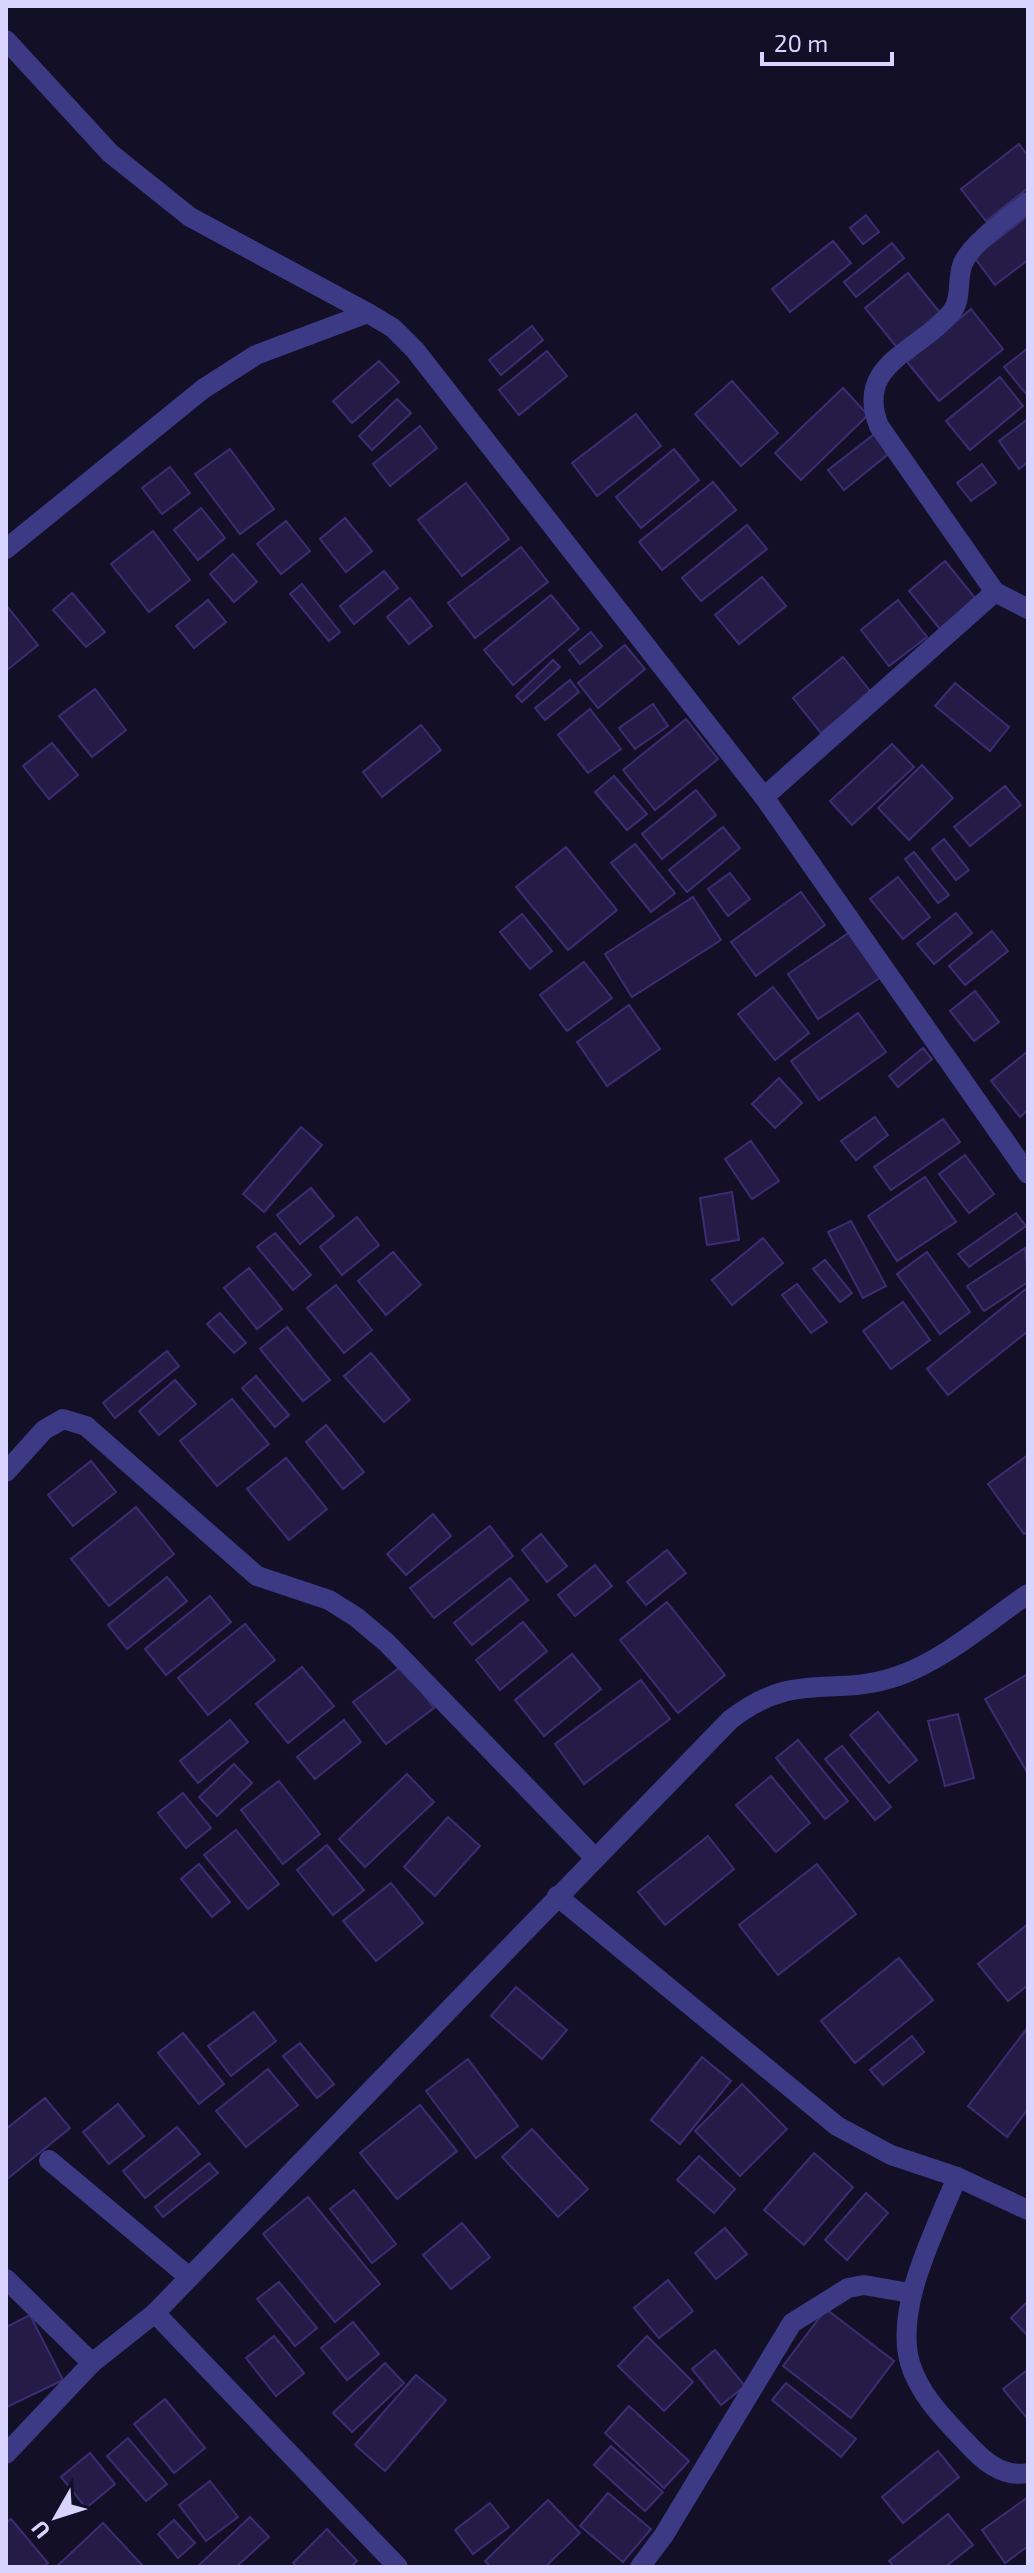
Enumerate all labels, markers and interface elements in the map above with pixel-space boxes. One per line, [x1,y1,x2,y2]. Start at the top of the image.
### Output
scale bar [762,16,892,66]
text: 20 m [774,28,828,57]
north arrow [16,2477,96,2557]
text: U [25,2516,55,2544]

